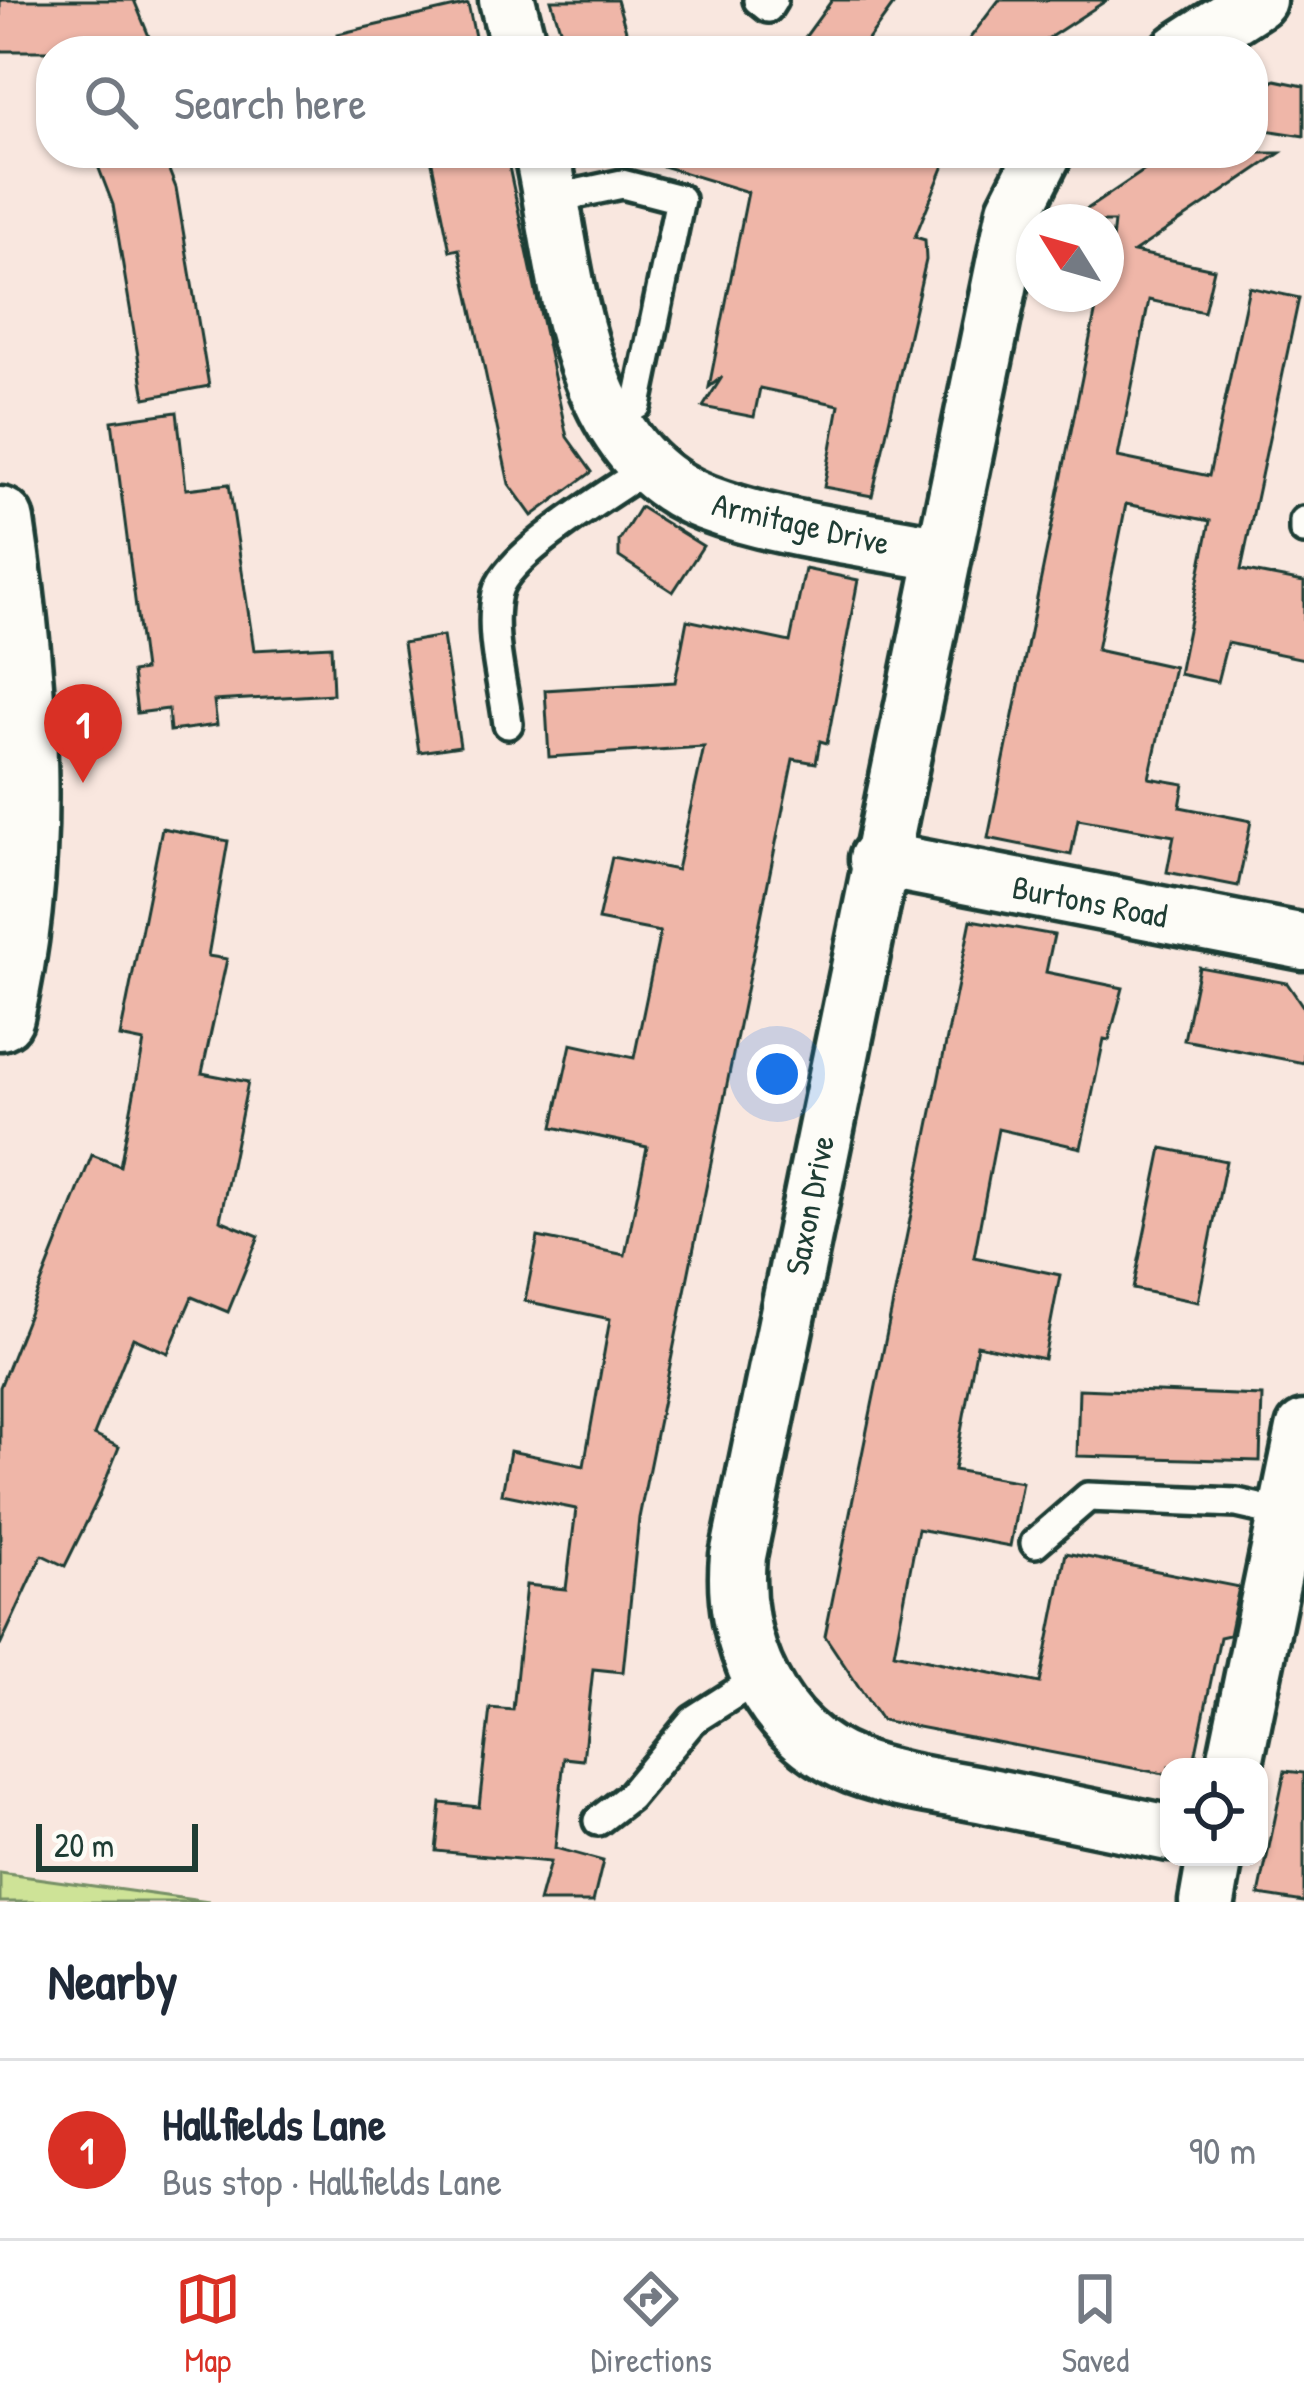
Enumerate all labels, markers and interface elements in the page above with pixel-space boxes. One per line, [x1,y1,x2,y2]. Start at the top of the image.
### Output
search box [36,36,1268,168]
icon: search [78,69,144,135]
text: Search here [174,72,366,133]
north arrow [1016,204,1124,312]
street label: Armitage Drive [708,481,894,566]
pin: 1 [44,684,122,783]
street label: Burtons Road [1009,864,1171,938]
your location [747,1044,807,1104]
street label: Saxon Drive [774,1132,844,1278]
map controls [1160,1758,1268,1866]
button: locate [1160,1758,1268,1866]
scale bar [36,1818,198,1871]
text: 20 m [54,1823,114,1867]
text: Nearby [48,1946,178,2015]
text: Hallfields Lane [162,2093,386,2154]
text: 1 [80,2123,94,2176]
text: 90 m [1189,2123,1256,2176]
text: Bus stop · Hallfields Lane [162,2154,502,2207]
tab: Map [175,2266,241,2382]
tab: Directions [591,2266,712,2382]
tab: Saved [1062,2266,1129,2382]

